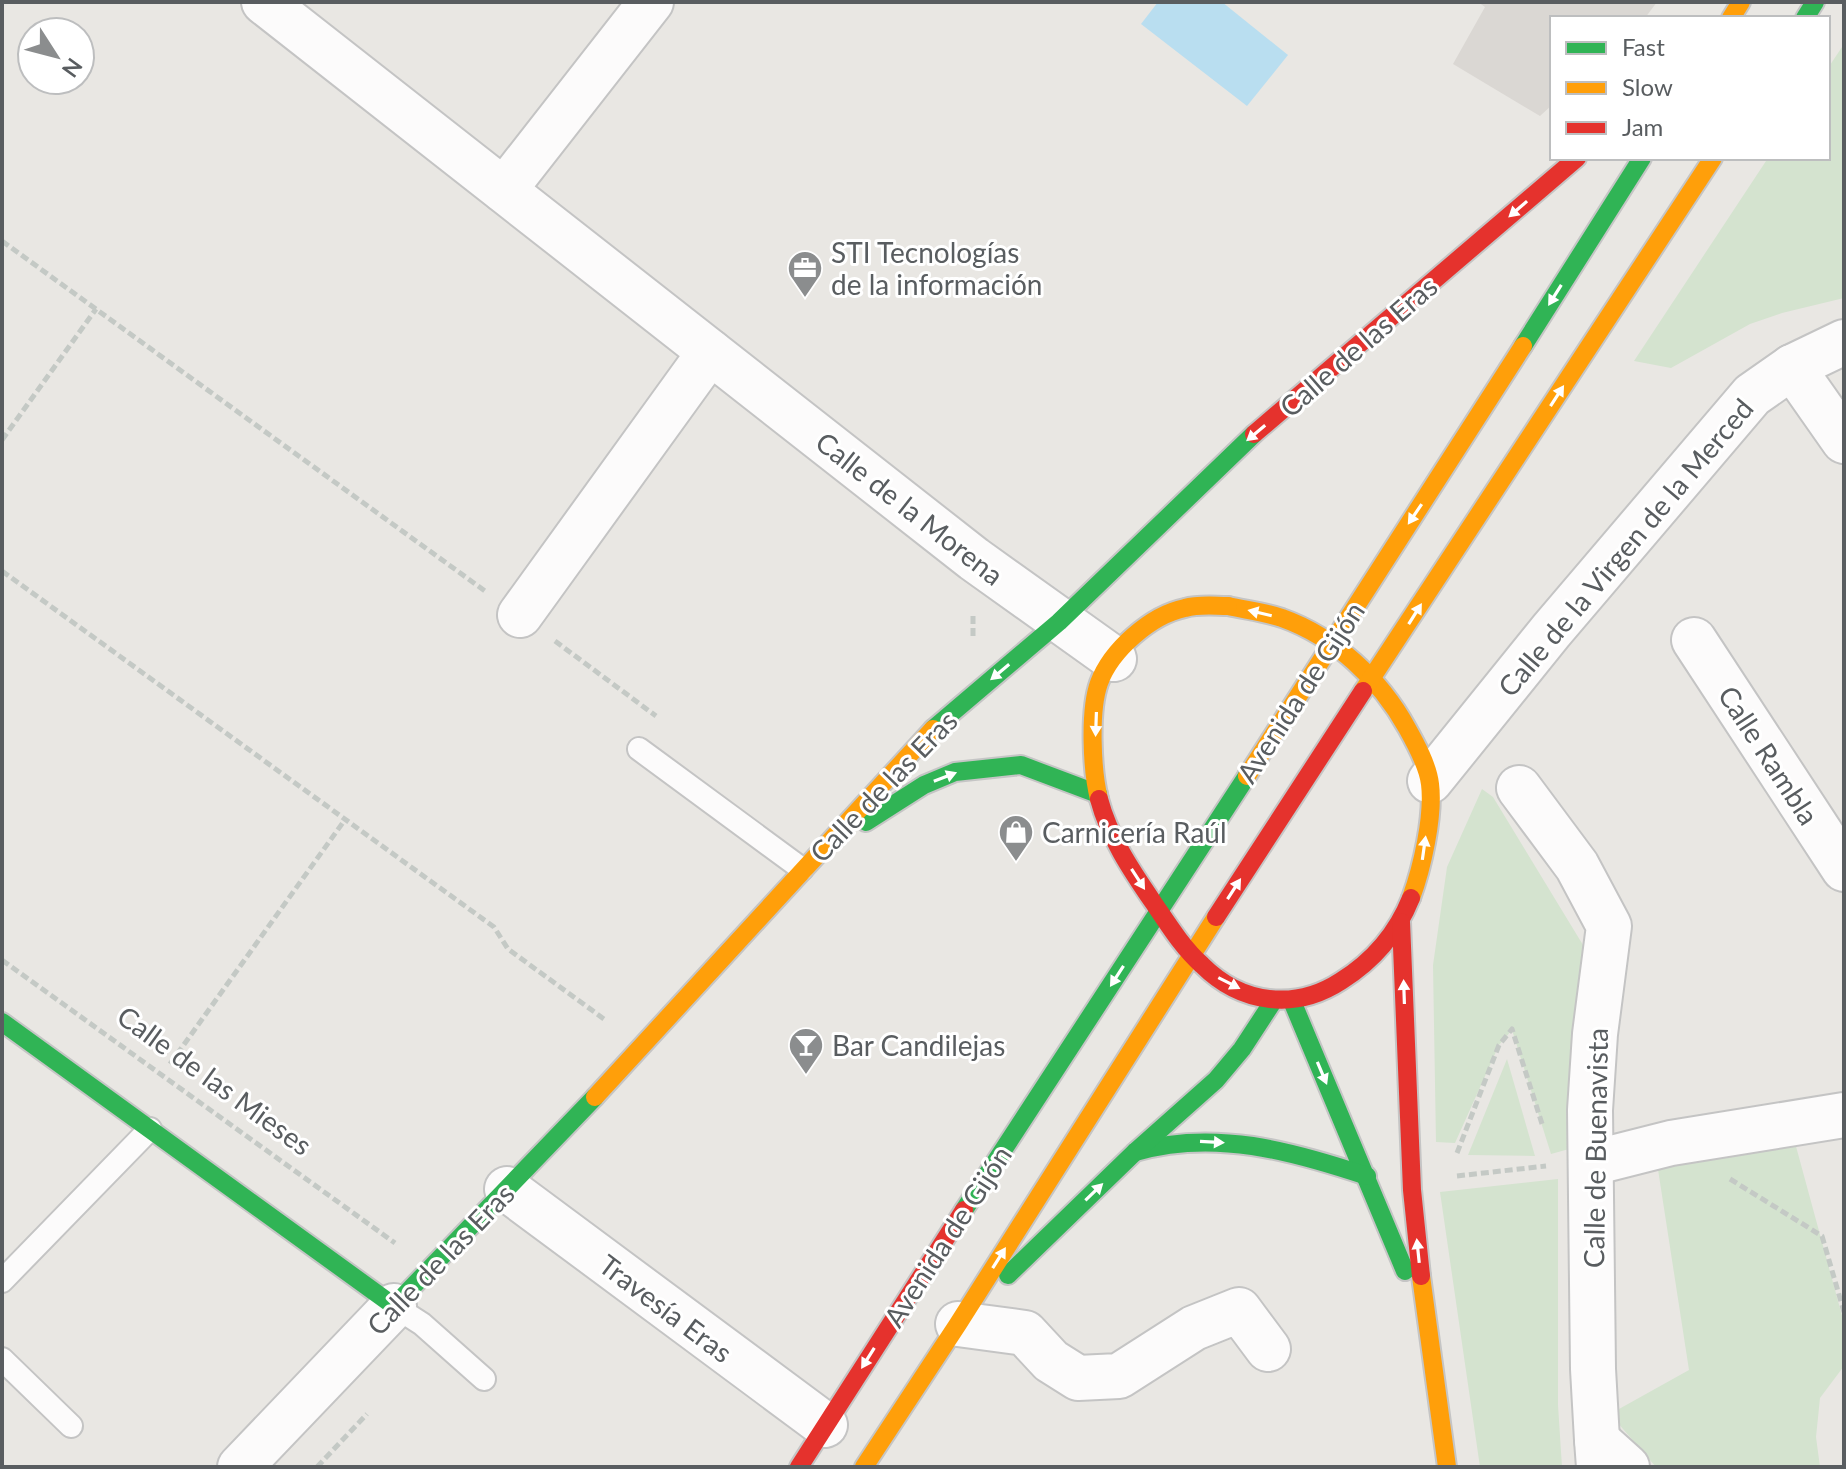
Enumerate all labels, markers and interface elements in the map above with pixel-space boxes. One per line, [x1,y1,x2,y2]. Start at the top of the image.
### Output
north arrow [16,16,96,96]
legend [1550,16,1830,160]
text: Fast [1622,32,1665,61]
text: N [57,53,88,83]
text: Slow [1622,72,1673,101]
text: Jam [1622,112,1663,141]
one-way arrow [1508,200,1528,217]
place label: STI Tecnologías de la información [831,235,1042,301]
office icon: STI Tecnologías de la información [786,249,824,299]
street label: Calle de las Eras [1272,269,1444,423]
one-way arrow [1549,284,1563,306]
one-way arrow [1549,385,1563,407]
street label: Calle de la Virgen de la Merced [1490,391,1760,703]
street label: Calle de la Morena [810,424,1010,592]
one-way arrow [1247,424,1267,441]
one-way arrow [1408,504,1423,525]
street label: Avenida de Gijón [1229,595,1371,789]
one-way arrow [1407,603,1421,625]
one-way arrow [1248,606,1273,619]
one-way arrow [990,663,1010,680]
street label: Calle Rambla [1712,679,1826,831]
street label: Calle de las Eras [802,703,964,869]
one-way arrow [1090,712,1103,738]
one-way arrow [933,770,957,783]
shop icon: Carnicería Raúl [997,813,1035,863]
place label: Carnicería Raúl [1042,815,1227,849]
one-way arrow [1418,835,1431,860]
one-way arrow [1130,869,1145,890]
one-way arrow [1227,878,1241,900]
one-way arrow [1110,966,1125,987]
one-way arrow [1218,976,1241,990]
one-way arrow [1397,979,1410,1004]
street label: Calle de las Mieses [111,998,319,1162]
bar icon: Bar Candilejas [787,1026,825,1076]
place label: Bar Candilejas [832,1028,1005,1062]
street label: Calle de Buenavista [1576,1028,1614,1268]
one-way arrow [1316,1061,1329,1084]
one-way arrow [1199,1136,1225,1149]
street label: Avenida de Gijón [876,1139,1018,1333]
street label: Calle de las Eras [359,1176,521,1342]
one-way arrow [1084,1183,1103,1201]
one-way arrow [1412,1238,1425,1263]
street label: Travesía Eras [593,1247,739,1369]
one-way arrow [992,1247,1006,1269]
one-way arrow [861,1347,875,1369]

